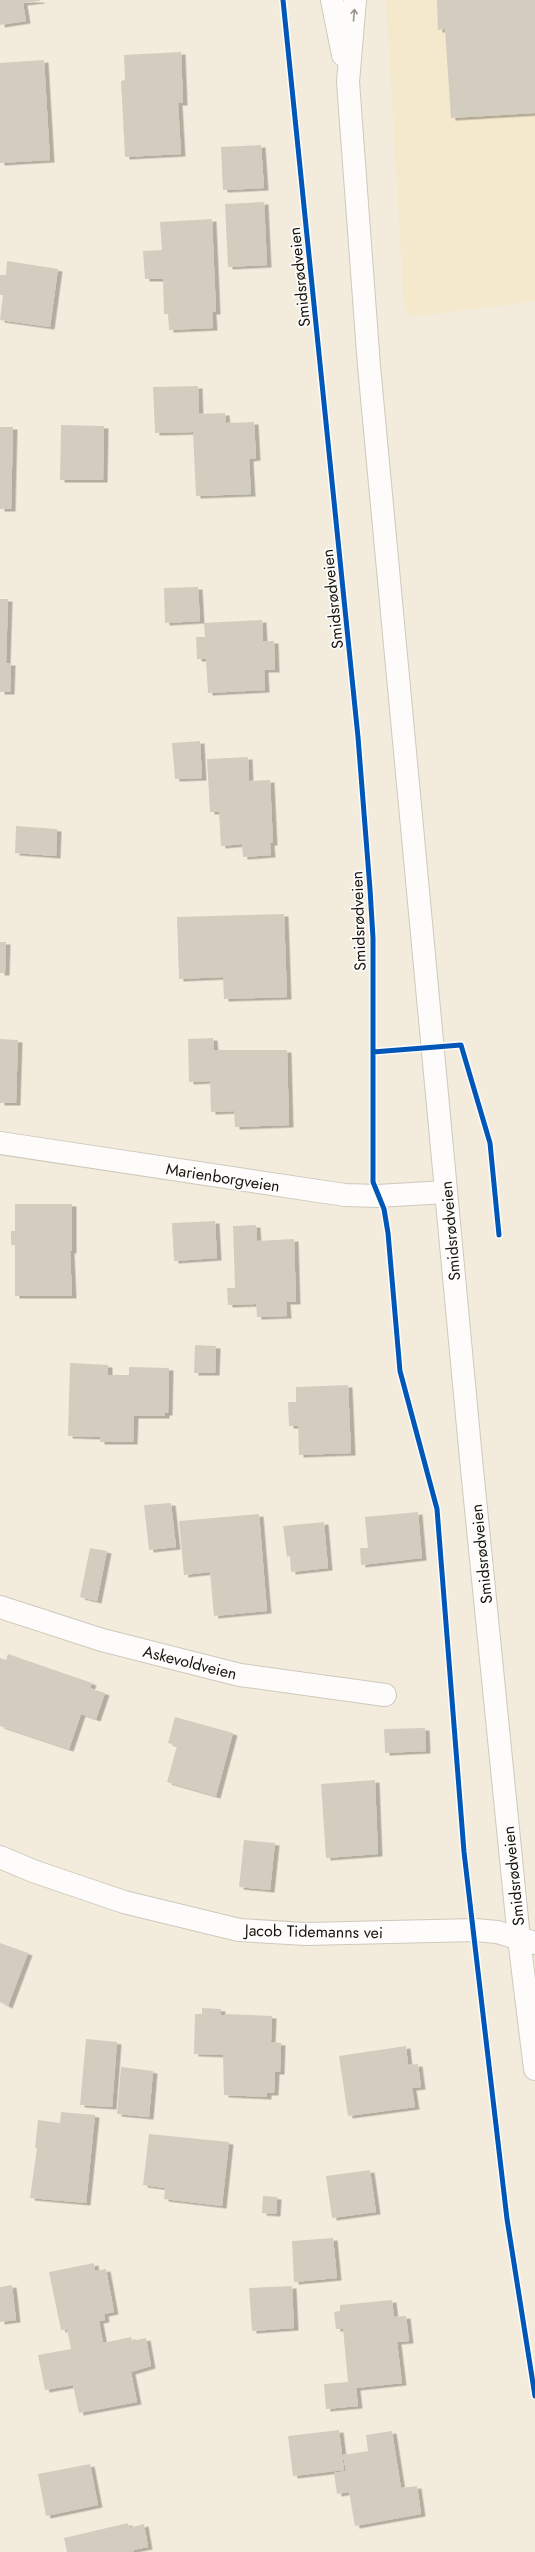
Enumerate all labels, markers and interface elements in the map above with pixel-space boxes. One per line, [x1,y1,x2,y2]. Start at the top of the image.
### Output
one-way arrow [350,9,357,22]
street label: Smidsrødveien [283,226,316,328]
street label: Smidsrødveien [316,548,349,650]
street label: Smidsrødveien [345,871,372,971]
street label: Marienborgveien [164,1157,282,1198]
street label: Smidsrødveien [435,1180,466,1282]
street label: Smidsrødveien [465,1503,498,1605]
street label: Askevoldveien [141,1640,239,1685]
street label: Smidsrødveien [497,1825,530,1927]
street label: Jacob Tidemanns vei [243,1919,383,1944]

